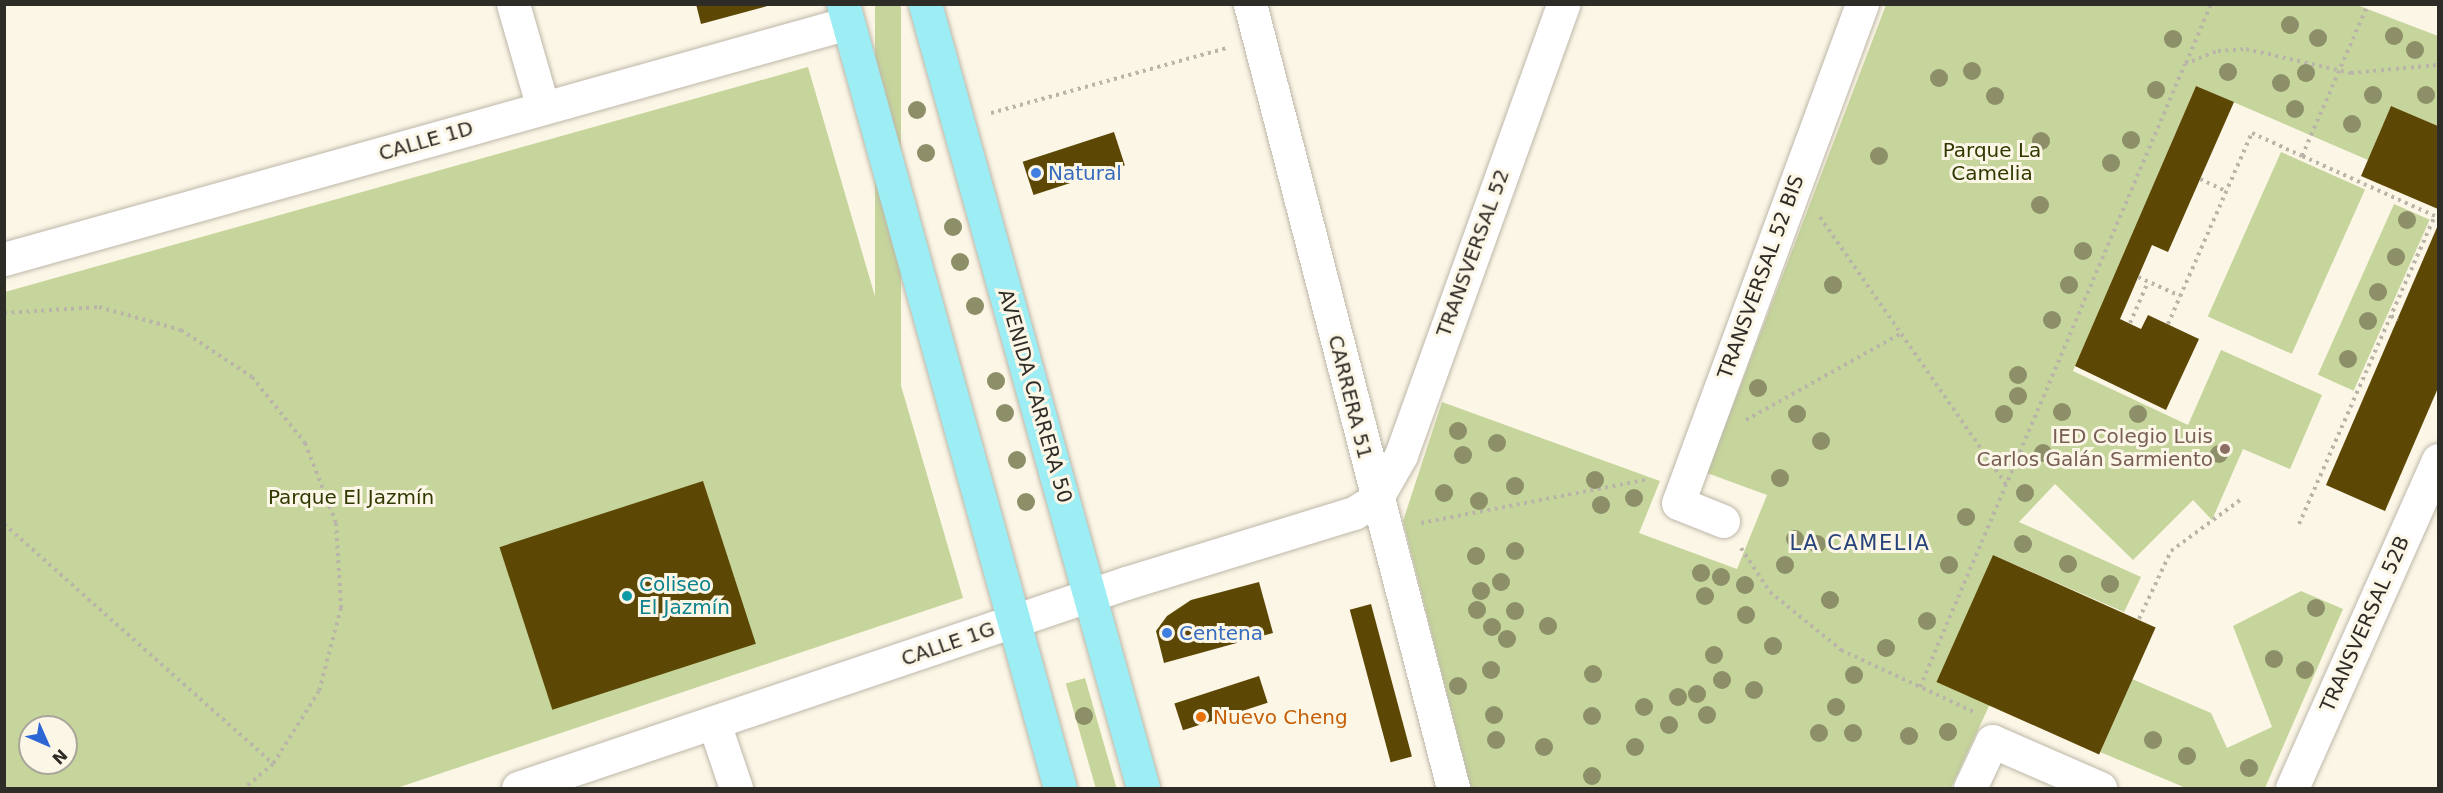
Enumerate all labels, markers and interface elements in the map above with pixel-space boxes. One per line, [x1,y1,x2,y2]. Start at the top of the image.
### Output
street label: CALLE 1D [376,116,476,166]
park label: Parque La Camelia [1943,139,2041,186]
place label: Natural [1048,161,1122,185]
marker: Natural [1029,166,1043,180]
street label: TRANSVERSAL 52 [1432,166,1514,340]
street label: TRANSVERSAL 52 BIS [1713,172,1809,382]
street label: AVENIDA CARRERA 50 [993,286,1077,506]
street label: CARRERA 51 [1323,333,1377,461]
place label: IED Colegio Luis Carlos Galán Sarmiento [1976,425,2213,472]
marker: IED Colegio Luis Carlos Galán Sarmiento [2218,442,2232,456]
park label: Parque El Jazmín [268,485,434,509]
district label: LA CAMELIA [1790,530,1930,556]
street label: TRANSVERSAL 52B [2315,532,2415,716]
place label: Coliseo El Jazmín [639,572,730,619]
marker: Coliseo El Jazmín [620,589,634,603]
street label: CALLE 1G [898,617,998,671]
place label: Centena [1179,621,1263,645]
marker: Centena [1160,626,1174,640]
place label: Nuevo Cheng [1213,705,1348,729]
marker: Nuevo Cheng [1194,710,1208,724]
north arrow [18,715,78,775]
text: N [48,745,71,768]

